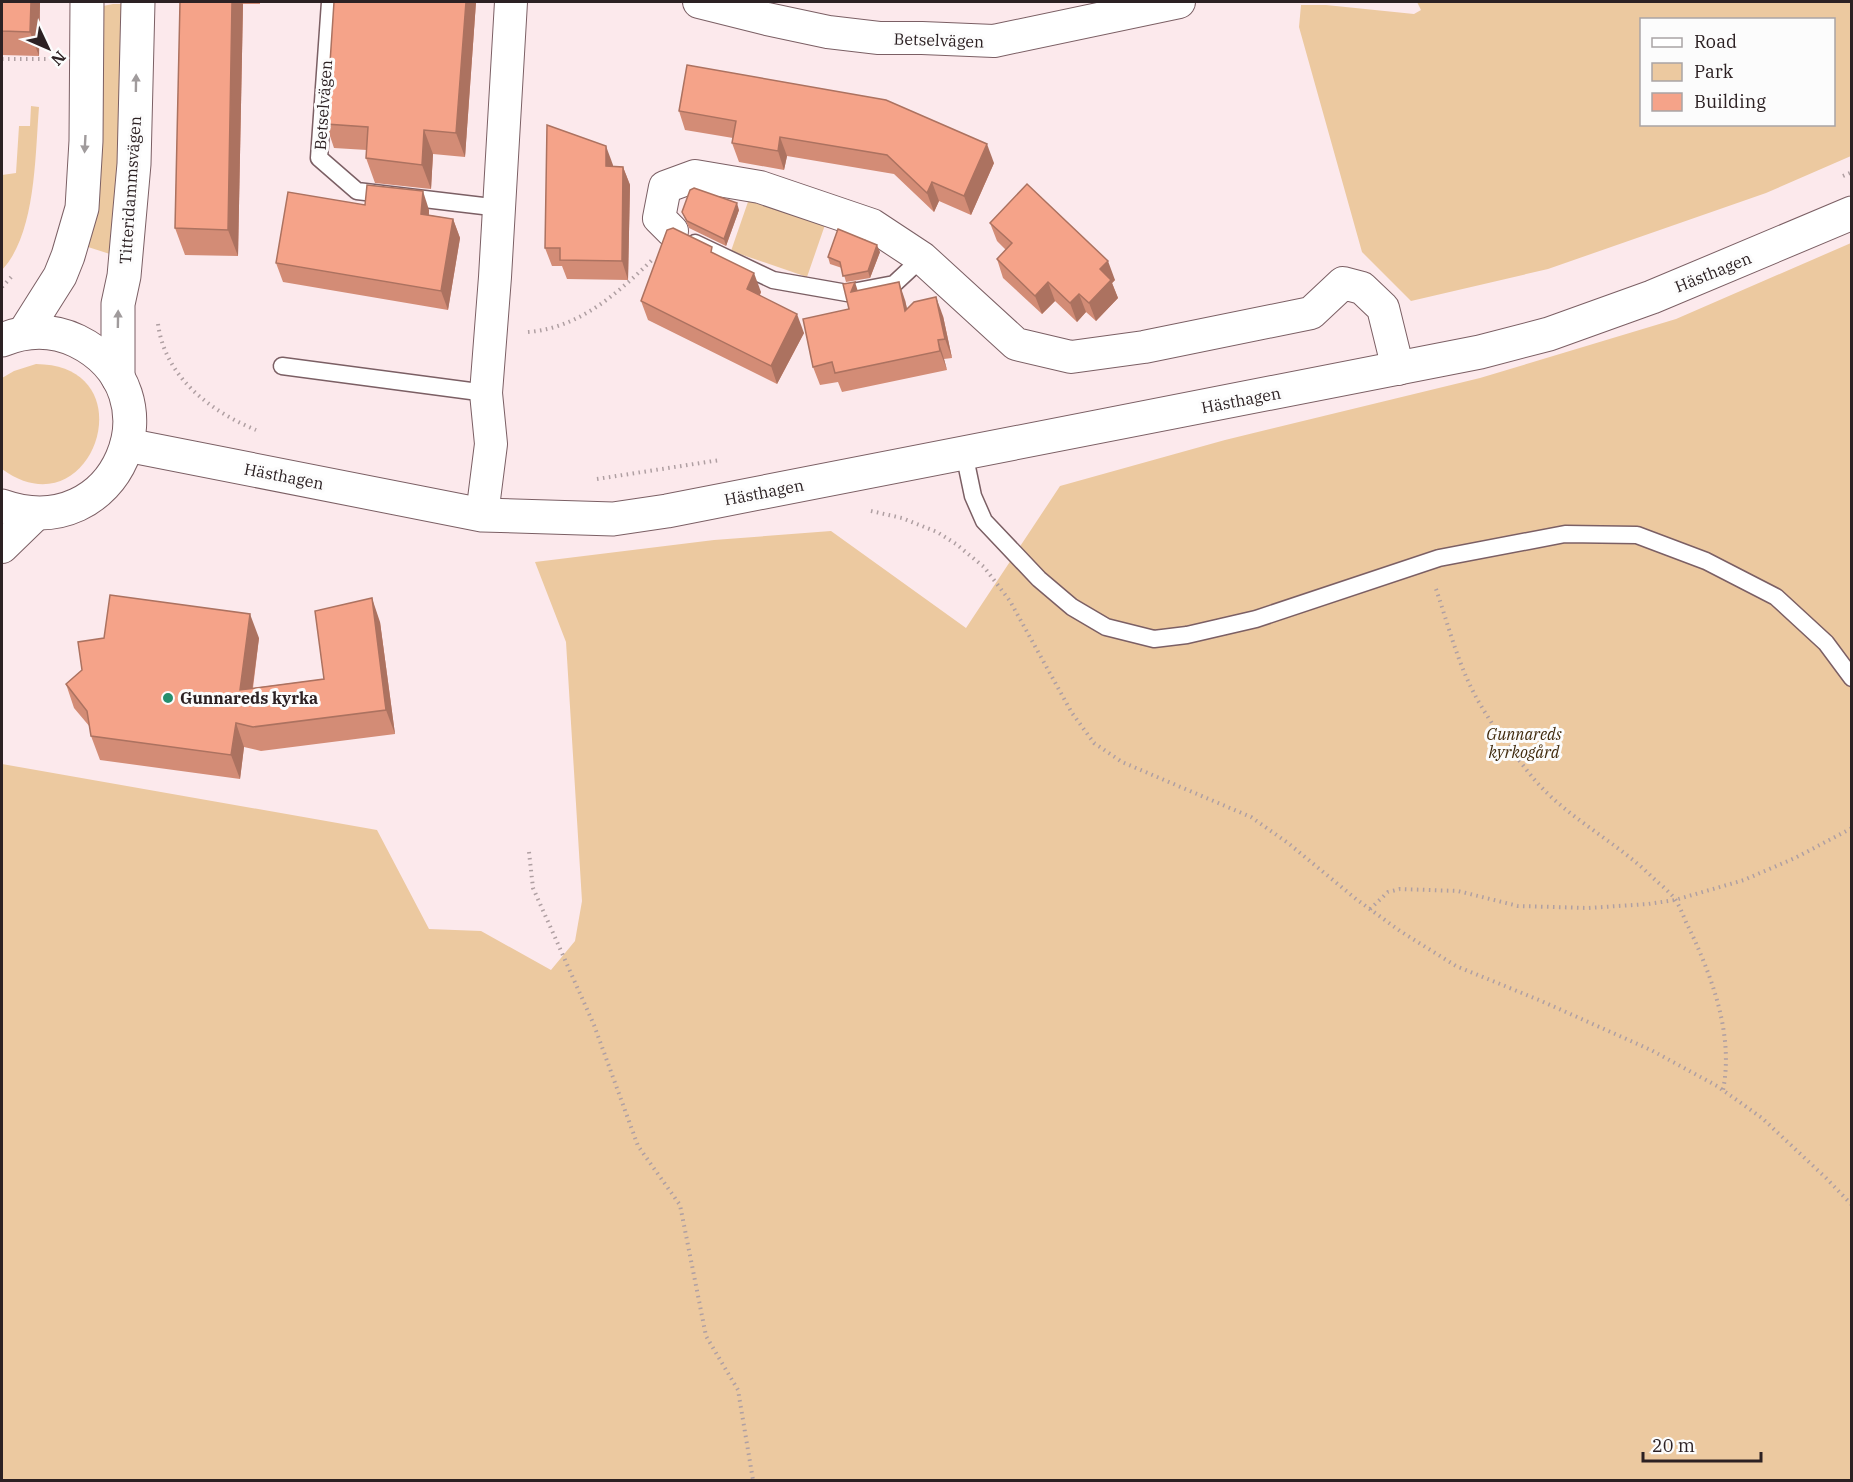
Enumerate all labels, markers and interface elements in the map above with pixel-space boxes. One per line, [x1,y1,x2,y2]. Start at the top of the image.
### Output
north arrow [18,18,78,78]
legend [1640,18,1835,126]
street label: Betselvägen [893,28,985,52]
text: Road [1694,30,1737,53]
text: N [47,47,70,70]
street label: Betselvägen [310,59,336,151]
text: Park [1694,60,1734,83]
one-way arrow [132,74,141,93]
text: Building [1694,90,1766,113]
street label: Titteridammsvägen [115,115,145,265]
one-way arrow [81,134,90,153]
street label: Hästhagen [1672,248,1754,296]
one-way arrow [113,310,123,329]
street label: Hästhagen [1199,382,1283,418]
street label: Hästhagen [242,458,326,494]
street label: Hästhagen [722,474,806,510]
place label: Gunnareds kyrka [180,688,318,708]
marker: Gunnareds kyrka [161,691,175,705]
park label: Gunnareds kyrkogård [1486,724,1562,762]
scale bar [1643,1425,1762,1463]
text: 20 m [1652,1434,1695,1457]

